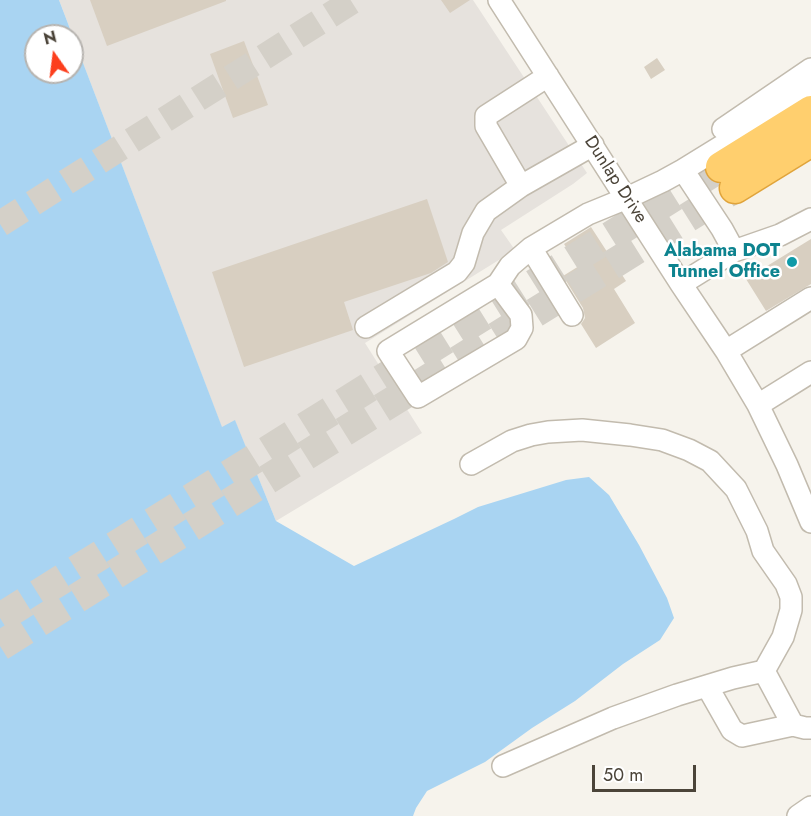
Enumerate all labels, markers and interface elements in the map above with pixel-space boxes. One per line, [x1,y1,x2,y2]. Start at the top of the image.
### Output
north arrow [24,24,84,84]
text: N [41,25,59,51]
street label: Dunlap Drive [579,132,651,228]
place label: Alabama DOT Tunnel Office [664,241,780,284]
marker: Alabama DOT Tunnel Office [785,255,799,269]
scale bar [595,753,698,791]
text: 50 m [603,762,643,788]

